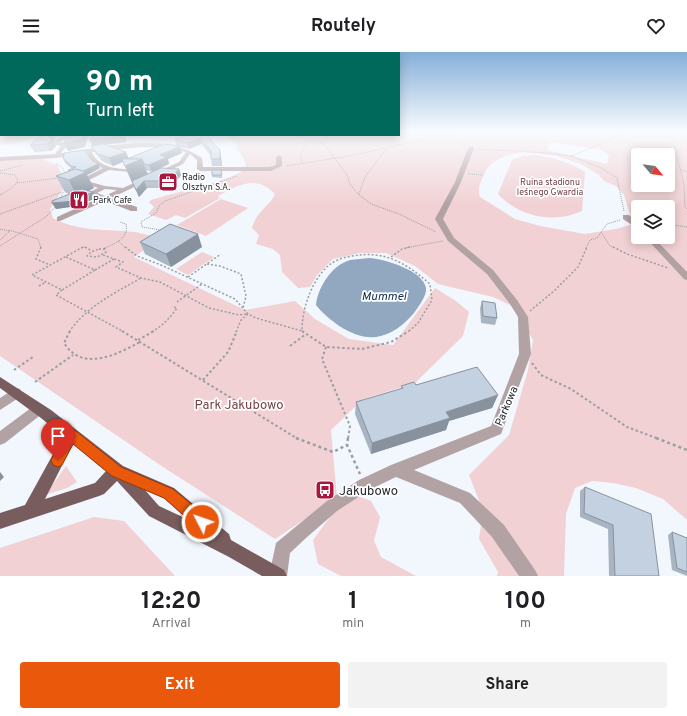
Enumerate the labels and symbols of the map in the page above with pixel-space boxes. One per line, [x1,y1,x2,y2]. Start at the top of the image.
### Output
north arrow [631,148,675,192]
office icon: Radio Olsztyn S.A. [157,171,179,193]
place label: Radio Olsztyn S.A. [182,172,230,193]
park label: Ruina stadionu leśnego Gwardia [517,177,583,198]
restaurant icon: Park Cafe [68,189,90,211]
place label: Park Cafe [93,195,132,206]
water label: Mummel [362,289,407,305]
street label: Parkowa [492,384,522,428]
park label: Park Jakubowo [195,398,283,414]
pin [41,419,75,460]
bus stop icon: Jakubowo [314,479,336,501]
place label: Jakubowo [339,484,398,500]
position arrow [181,501,223,543]

